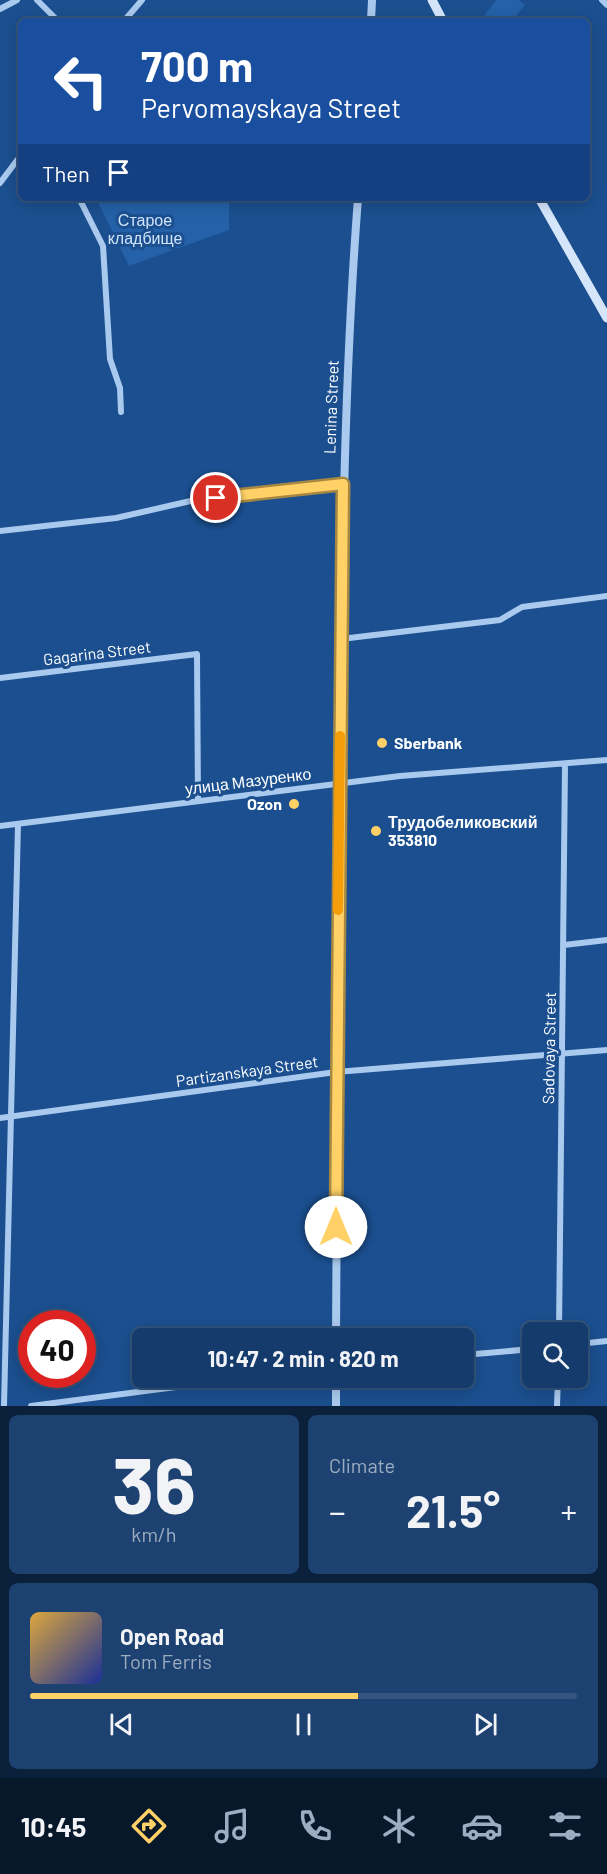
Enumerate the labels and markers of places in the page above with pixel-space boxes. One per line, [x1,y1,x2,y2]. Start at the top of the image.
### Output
pin [190,472,241,523]
place label: Sberbank [394,733,463,752]
marker: Sberbank [375,736,389,750]
place label: Ozon [247,794,282,813]
marker: Ozon [287,797,301,811]
place label: Трудобеликовский 353810 [388,812,538,849]
marker: Трудобеликовский 353810 [369,824,383,838]

